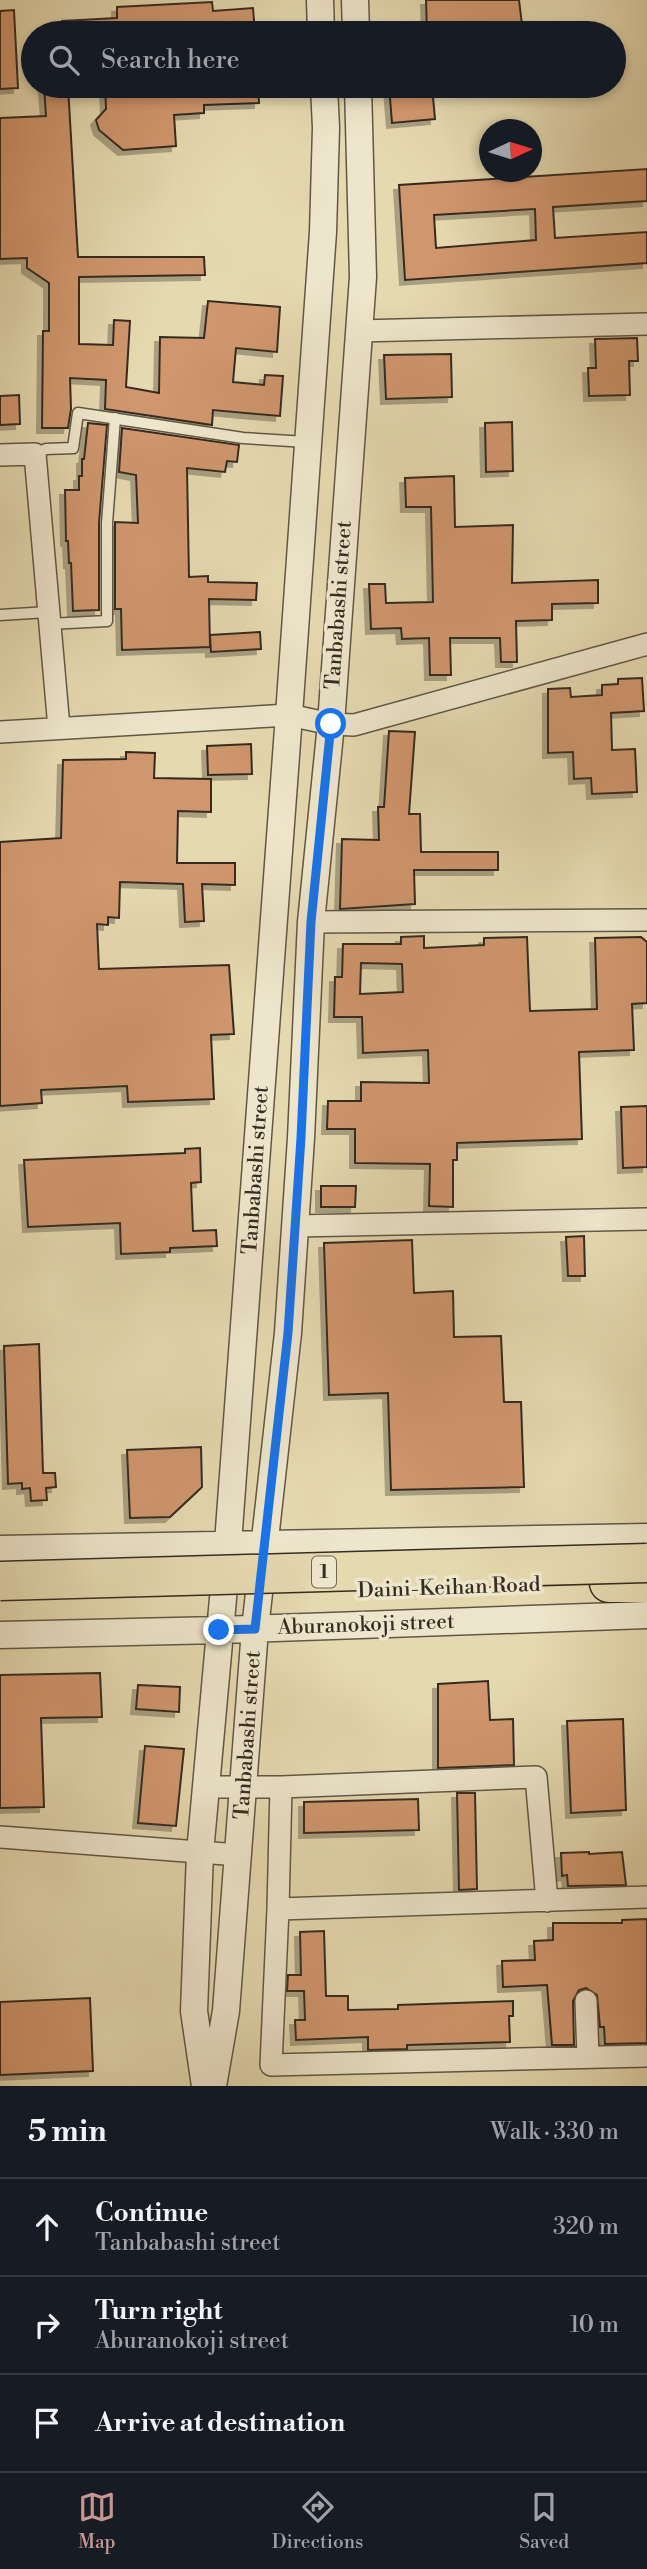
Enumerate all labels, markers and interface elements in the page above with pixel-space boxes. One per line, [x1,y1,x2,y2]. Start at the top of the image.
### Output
search box [21,21,626,98]
icon: search [45,41,83,79]
text: Search here [101,44,240,76]
north arrow [479,119,542,182]
street label: Tanbabashi street [320,519,358,690]
route start [315,708,346,739]
street label: Tanbabashi street [237,1084,275,1255]
road number: 1 [312,1556,336,1588]
street label: Daini-Keihan Road [357,1572,541,1604]
street label: Aburanokoji street [276,1609,455,1641]
route end [203,1614,234,1645]
street label: Tanbabashi street [229,1649,267,1820]
text: 5 min [28,2113,107,2151]
text: Walk · 330 m [490,2118,619,2146]
text: Continue [95,2197,208,2229]
icon: ahead [28,2208,66,2246]
text: 320 m [553,2213,619,2241]
text: Tanbabashi street [95,2229,280,2257]
text: Turn right [95,2295,223,2327]
icon: right [28,2306,66,2344]
text: 10 m [570,2311,619,2339]
text: Aburanokoji street [95,2327,289,2355]
icon: arrive [28,2404,66,2442]
text: Arrive at destination [95,2407,345,2439]
tab: Map [78,2488,116,2554]
tab: Directions [272,2488,363,2554]
tab: Saved [519,2488,569,2554]

